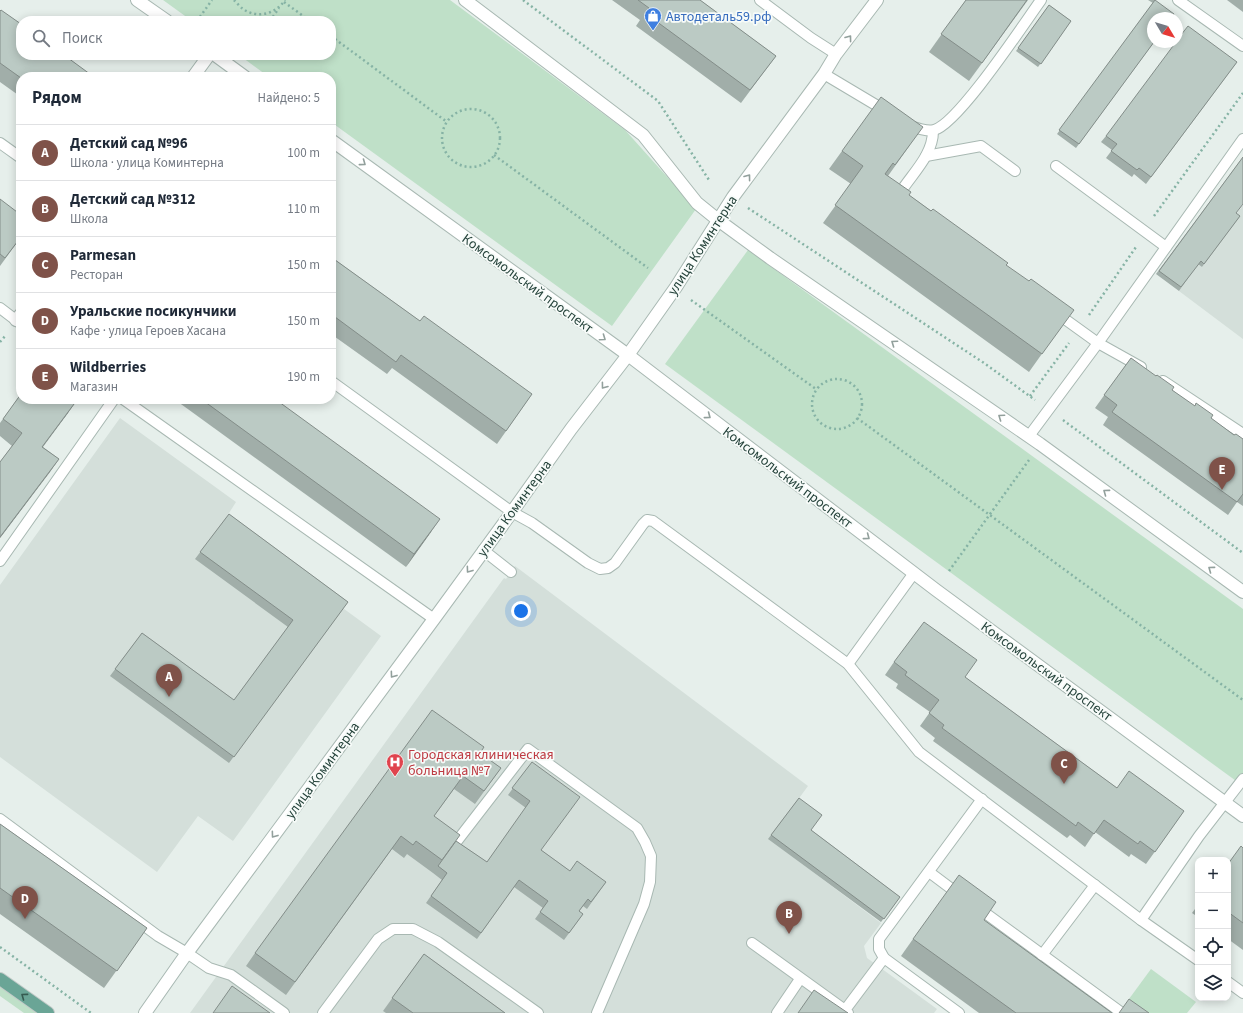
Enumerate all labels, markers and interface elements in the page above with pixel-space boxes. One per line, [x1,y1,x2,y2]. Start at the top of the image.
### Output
shop icon: Автодеталь59.рф [643,6,663,31]
place label: Автодеталь59.рф [666,7,771,27]
north arrow [1147,12,1183,48]
search box [16,16,336,60]
icon: search [30,27,52,49]
text: Поиск [62,28,103,49]
one-way arrow [844,35,851,42]
text: Рядом [32,86,82,110]
text: Найдено: 5 [258,89,320,107]
text: Детский сад №96 [70,133,188,154]
text: A [41,144,49,162]
text: 100 m [287,144,320,162]
text: Школа · улица Коминтерна [70,154,224,172]
one-way arrow [358,158,365,165]
one-way arrow [743,174,750,181]
text: Детский сад №312 [70,189,196,210]
street label: улица Коминтерна [663,192,743,299]
text: B [41,200,49,218]
text: 110 m [287,200,320,218]
text: Школа [70,210,108,228]
street label: Комсомольский проспект [458,229,598,339]
text: Parmesan [70,245,136,266]
text: C [41,256,49,274]
text: 150 m [287,256,320,274]
text: Ресторан [70,266,123,284]
text: Уральские посикунчики [70,301,236,322]
text: D [41,312,49,330]
text: 150 m [287,312,320,330]
text: Кафе · улица Героев Хасана [70,322,226,340]
one-way arrow [599,333,606,340]
one-way arrow [891,341,898,348]
text: Wildberries [70,357,146,378]
text: E [41,368,49,386]
text: 190 m [287,368,320,386]
text: Магазин [70,378,118,396]
one-way arrow [602,381,609,388]
one-way arrow [703,411,710,418]
one-way arrow [998,415,1005,422]
street label: Комсомольский проспект [718,422,857,534]
street label: улица Коминтерна [473,456,557,561]
pin: E [1209,457,1235,490]
one-way arrow [1104,490,1111,497]
one-way arrow [862,532,869,539]
one-way arrow [467,565,474,572]
one-way arrow [1209,567,1216,574]
your location [511,601,531,621]
street label: Комсомольский проспект [977,617,1117,727]
pin: A [156,664,182,697]
one-way arrow [390,670,397,677]
street label: улица Коминтерна [281,718,365,823]
place label: Городская клиническая больница №7 [408,745,554,781]
pin: C [1051,751,1077,784]
hospital icon: Городская клиническая больница №7 [385,752,405,777]
one-way arrow [272,831,279,838]
map controls [1195,857,1231,1001]
button: + [1195,857,1231,893]
pin: D [12,886,38,919]
button: − [1195,893,1231,929]
pin: B [776,901,802,934]
button: locate [1195,929,1231,965]
button: layers [1195,965,1231,1001]
one-way arrow [21,993,28,1001]

